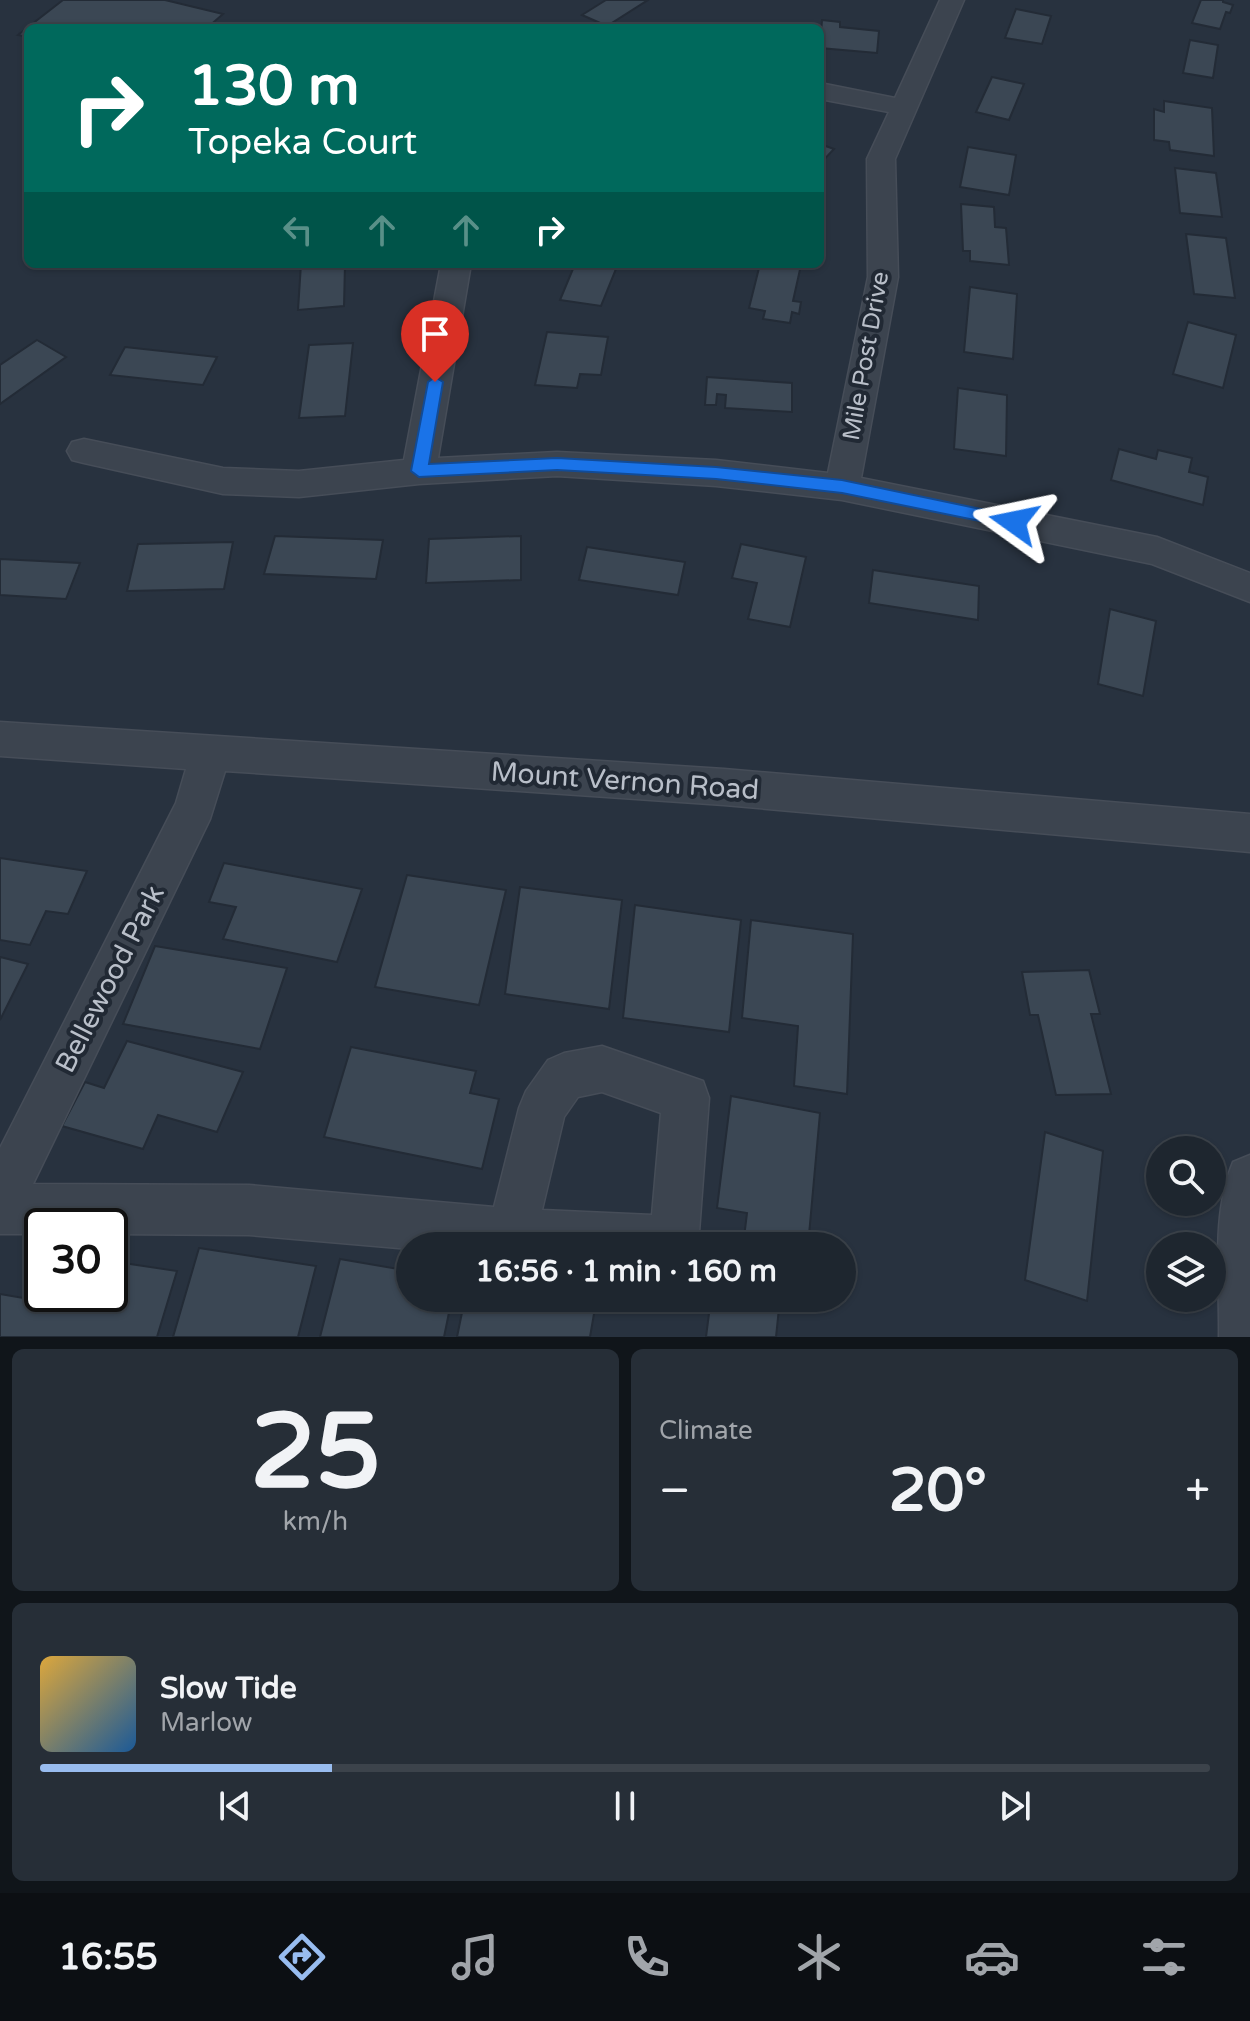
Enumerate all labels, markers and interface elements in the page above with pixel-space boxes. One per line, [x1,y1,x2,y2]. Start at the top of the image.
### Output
text: 130 m [188,53,359,120]
icon: right [56,56,160,160]
text: Topeka Court [188,121,417,164]
icon: left [276,208,320,252]
icon: ahead [360,208,404,252]
icon: ahead [444,208,488,252]
icon: right [528,208,572,252]
street label: Mile Post Drive [837,269,895,443]
pin [401,300,469,382]
icon: arrive [413,312,457,356]
position arrow [972,480,1056,564]
street label: Mount Vernon Road [490,755,760,807]
street label: Bellewood Park [48,880,172,1078]
map controls [1146,1136,1226,1312]
button: search [1146,1136,1226,1216]
speed limit sign: 30 [24,1208,128,1312]
button: layers [1146,1232,1226,1312]
text: 16:56 · 1 min · 160 m [475,1253,777,1290]
text: 25 [250,1391,381,1516]
text: Climate [659,1415,753,1446]
text: 20° [889,1455,987,1527]
text: − [659,1465,690,1518]
text: + [1185,1465,1210,1518]
text: km/h [283,1506,348,1537]
text: Slow Tide [160,1670,297,1707]
text: Marlow [160,1707,252,1738]
icon: previous [213,1784,257,1828]
icon: pause [603,1784,647,1828]
icon: next [993,1784,1037,1828]
icon: directions [274,1929,330,1985]
icon: music [447,1929,503,1985]
icon: phone [619,1929,675,1985]
icon: climate [791,1929,847,1985]
icon: car [964,1929,1020,1985]
icon: filters [1136,1929,1192,1985]
text: 16:55 [58,1936,158,1979]

